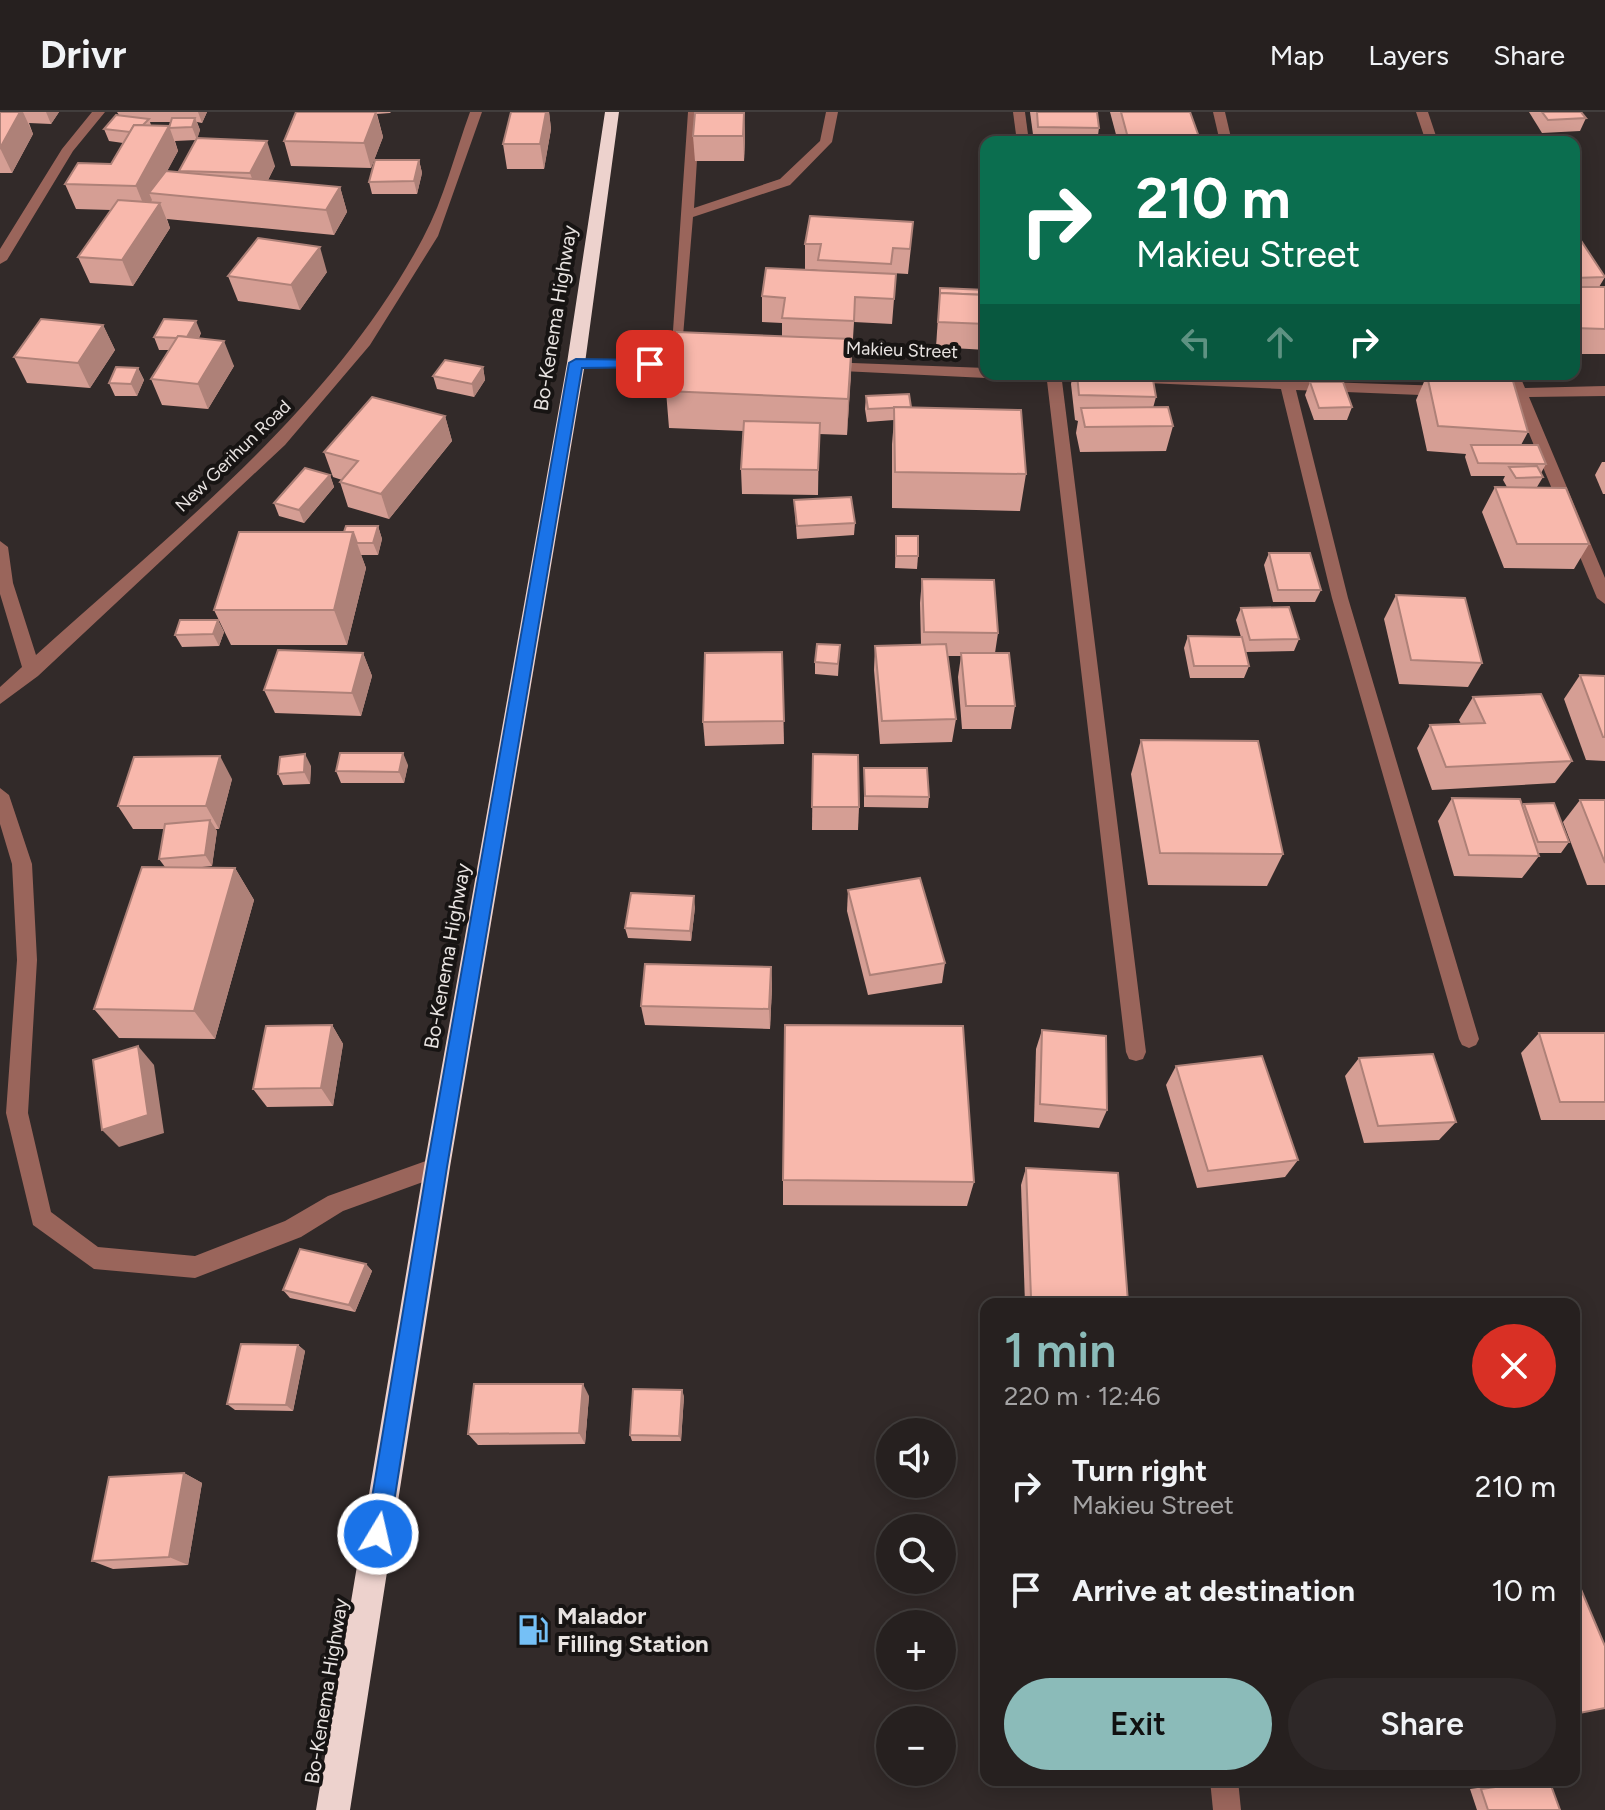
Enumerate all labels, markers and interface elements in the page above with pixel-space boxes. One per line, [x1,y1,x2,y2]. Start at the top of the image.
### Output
text: Drivr [40,32,127,78]
text: Map [1270,38,1324,72]
text: Layers [1368,38,1449,72]
text: Share [1493,38,1565,72]
text: 210 m [1136,165,1291,232]
icon: right [1004,168,1108,272]
street label: Bo-Kenema Highway [528,223,582,413]
text: Makieu Street [1136,233,1360,276]
icon: left [1174,320,1218,364]
icon: ahead [1258,320,1302,364]
icon: right [1342,320,1386,364]
pin [616,330,684,398]
street label: Makieu Street [846,337,959,363]
icon: arrive [628,342,672,386]
street label: New Gerihun Road [171,395,295,517]
street label: Bo-Kenema Highway [419,861,475,1051]
text: 1 min [1004,1321,1116,1379]
button: close [1472,1324,1556,1408]
text: 220 m · 12:46 [1004,1380,1160,1412]
map controls [876,1418,956,1786]
button: sound [876,1418,956,1498]
text: Turn right [1072,1452,1207,1489]
icon: right [1004,1464,1048,1508]
text: 210 m [1475,1468,1556,1505]
text: Makieu Street [1072,1489,1234,1521]
position arrow [336,1492,420,1576]
button: search [876,1514,956,1594]
icon: arrive [1004,1568,1048,1612]
text: Arrive at destination [1072,1572,1355,1609]
text: 10 m [1491,1572,1556,1609]
street label: Bo-Kenema Highway [299,1596,353,1786]
place label: Malador Filling Station [557,1601,709,1658]
button: + [876,1610,956,1690]
fuel station icon: Malador Filling Station [516,1613,550,1647]
button: Exit [1004,1678,1272,1770]
button: Share [1288,1678,1556,1770]
button: − [876,1706,956,1786]

